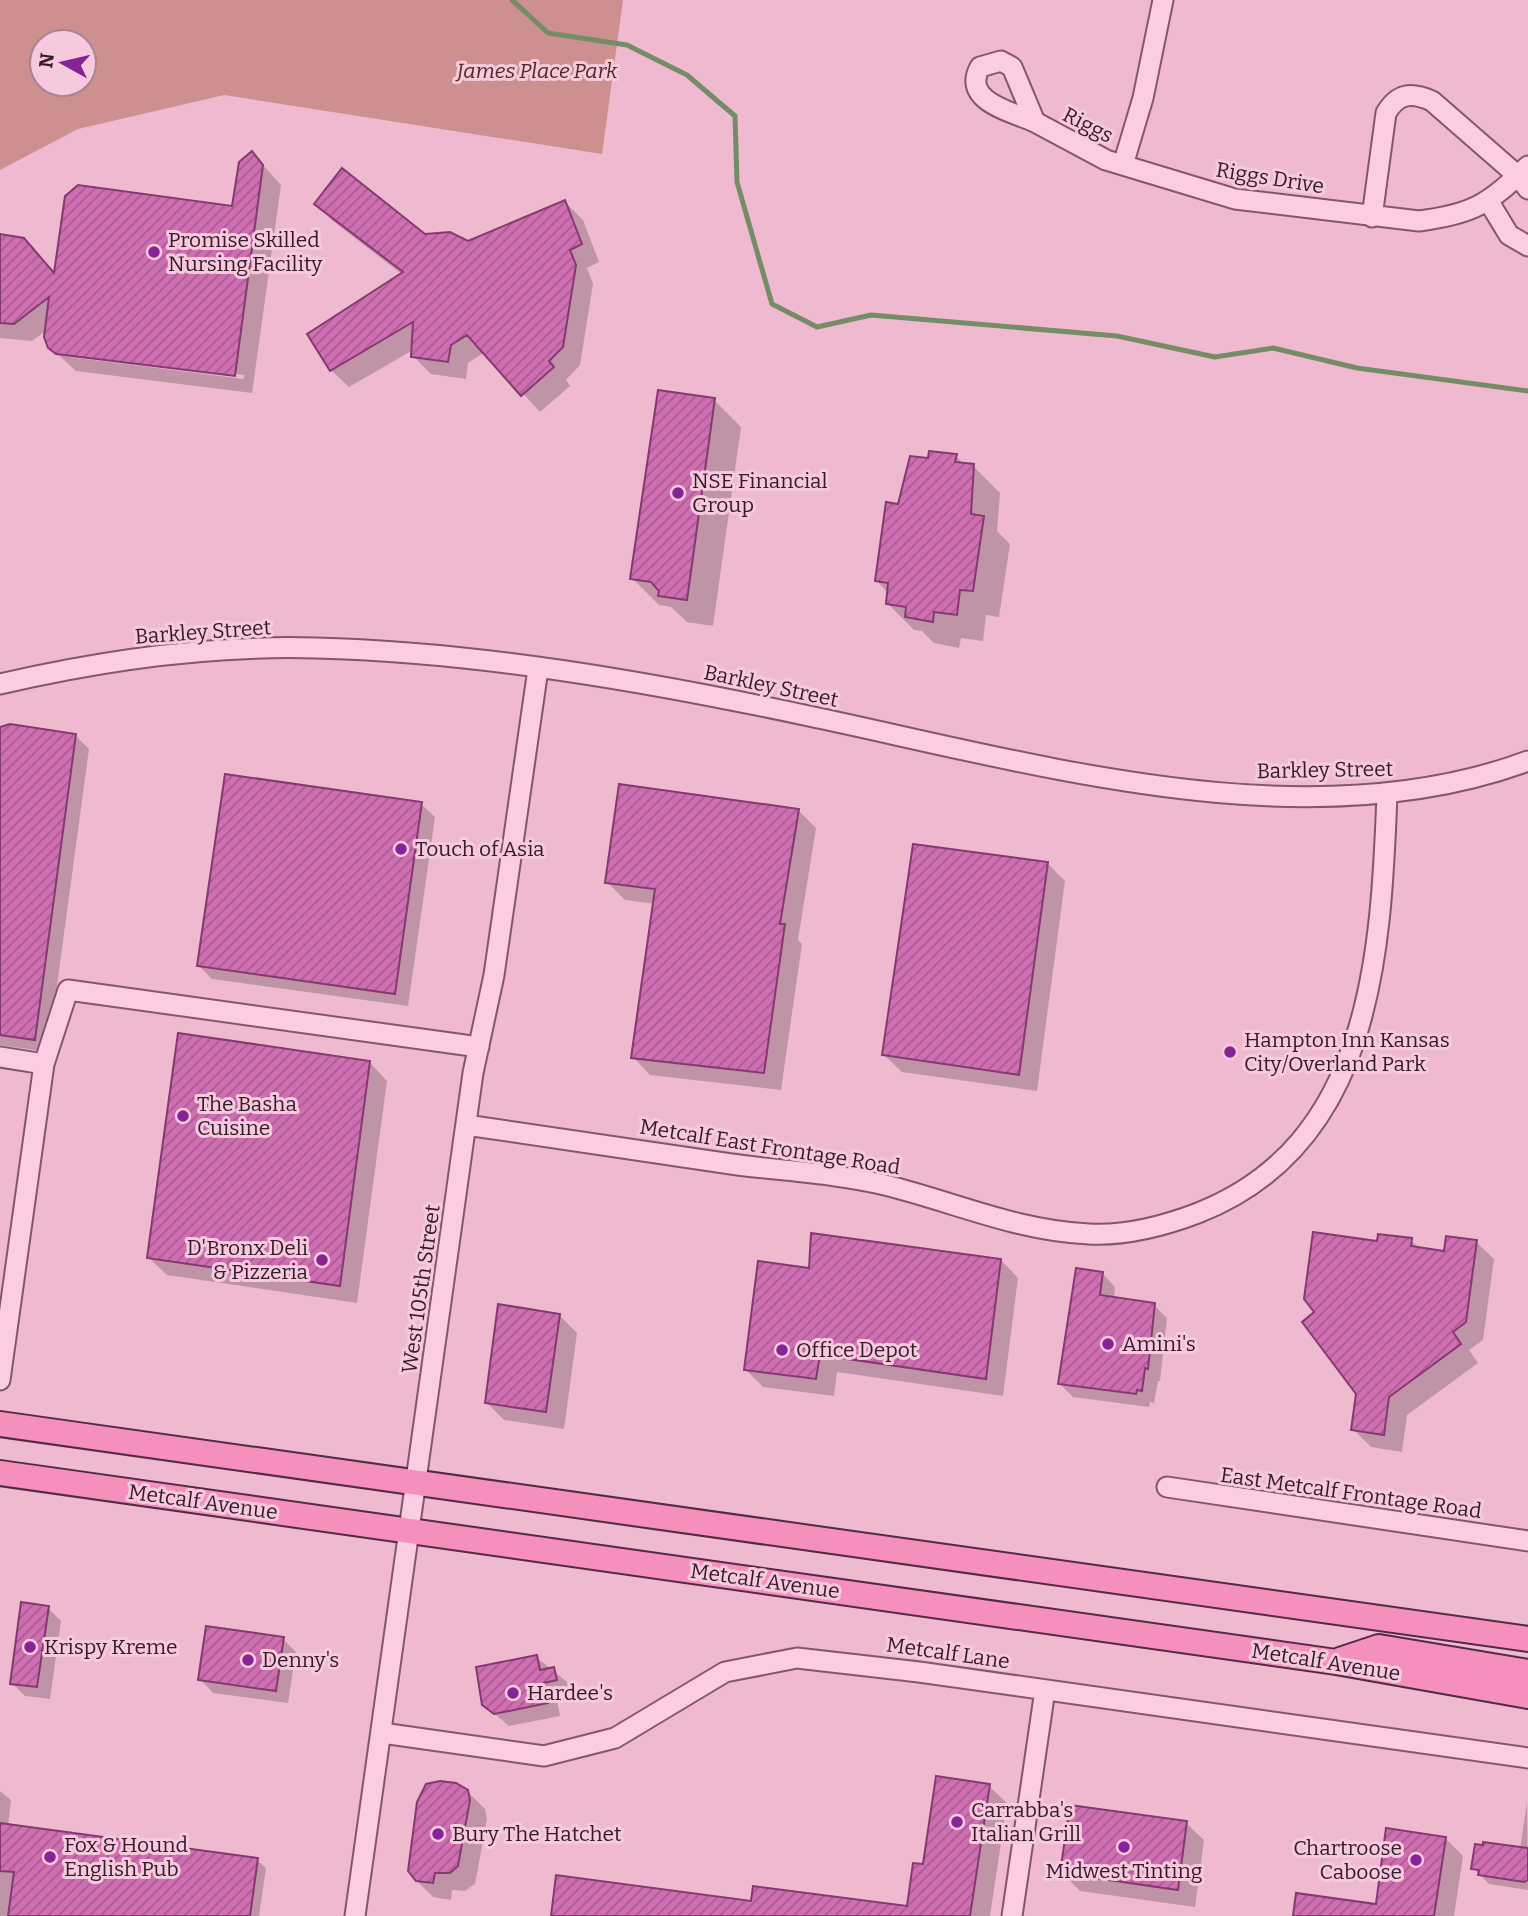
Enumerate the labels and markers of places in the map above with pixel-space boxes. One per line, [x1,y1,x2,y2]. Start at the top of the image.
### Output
place label: Promise Skilled Nursing Facility [168,227,323,277]
marker: Promise Skilled Nursing Facility [146,244,162,260]
place label: NSE Financial Group [692,468,828,518]
marker: NSE Financial Group [670,485,686,501]
place label: Touch of Asia [415,836,545,862]
marker: Touch of Asia [393,841,409,857]
place label: Hampton Inn Kansas City/Overland Park [1244,1027,1450,1077]
marker: Hampton Inn Kansas City/Overland Park [1222,1044,1238,1060]
place label: The Basha Cuisine [197,1091,297,1141]
marker: The Basha Cuisine [175,1108,191,1124]
place label: D'Bronx Deli & Pizzeria [187,1235,309,1285]
marker: D'Bronx Deli & Pizzeria [314,1252,330,1268]
place label: Amini's [1122,1331,1196,1357]
marker: Amini's [1100,1336,1116,1352]
place label: Office Depot [796,1337,918,1363]
marker: Office Depot [774,1342,790,1358]
place label: Krispy Kreme [44,1634,178,1660]
marker: Krispy Kreme [22,1639,38,1655]
place label: Denny's [262,1647,339,1673]
marker: Denny's [240,1652,256,1668]
place label: Hardee's [527,1680,613,1706]
marker: Hardee's [505,1685,521,1701]
place label: Carrabba's Italian Grill [971,1797,1081,1847]
marker: Carrabba's Italian Grill [949,1814,965,1830]
place label: Bury The Hatchet [452,1821,622,1847]
marker: Bury The Hatchet [430,1826,446,1842]
place label: Fox & Hound English Pub [64,1832,188,1882]
place label: Chartroose Caboose [1293,1835,1402,1885]
marker: Midwest Tinting [1116,1839,1132,1855]
marker: Fox & Hound English Pub [42,1849,58,1865]
marker: Chartroose Caboose [1408,1852,1424,1868]
place label: Midwest Tinting [1045,1858,1203,1884]

